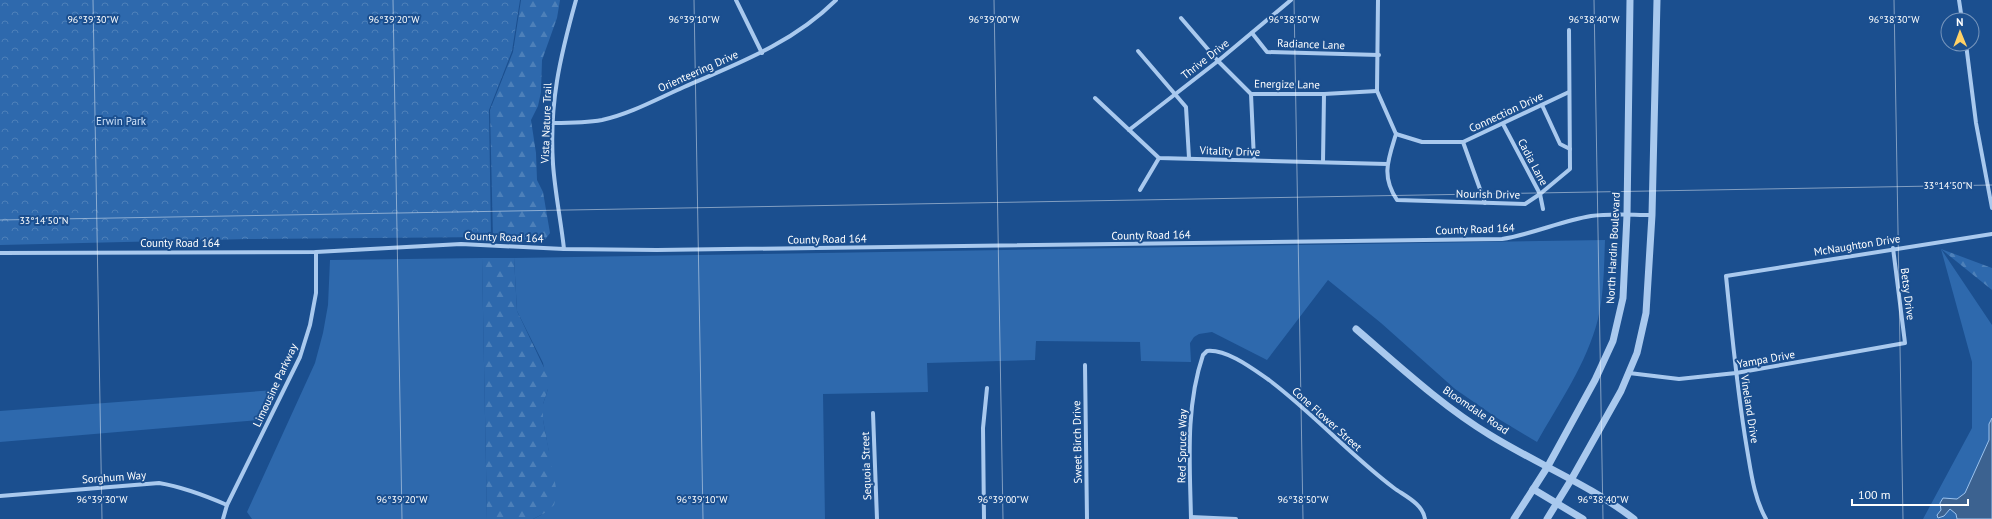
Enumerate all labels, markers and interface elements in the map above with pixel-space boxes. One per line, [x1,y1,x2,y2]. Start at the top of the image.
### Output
north arrow [1940,12,1980,52]
text: 96°39'30"W [67,13,119,26]
text: 96°39'20"W [368,13,420,26]
text: 96°39'10"W [668,13,720,26]
text: 96°39'00"W [968,13,1020,26]
text: 96°38'50"W [1268,13,1320,26]
text: 96°38'40"W [1568,13,1620,26]
text: 96°38'30"W [1868,13,1920,26]
text: N [1956,15,1964,29]
street label: Thrive Drive [1178,36,1232,82]
street label: Radiance Lane [1277,36,1346,52]
street label: Orienteering Drive [656,47,741,95]
street label: Energize Lane [1254,76,1320,92]
street label: Vista Nature Trail [538,82,554,165]
street label: Connection Drive [1467,88,1546,135]
park label: Erwin Park [96,114,147,128]
street label: Cadia Lane [1515,136,1551,188]
street label: Vitality Drive [1198,143,1261,159]
text: 33°14'50"N [1923,179,1973,192]
street label: Nourish Drive [1456,186,1521,202]
street label: North Hardin Boulevard [1603,192,1623,304]
text: 33°14'50"N [19,214,69,227]
street label: County Road 164 [1435,221,1515,237]
street label: County Road 164 [1111,227,1191,243]
street label: County Road 164 [464,229,544,245]
street label: County Road 164 [787,231,867,247]
street label: McNaughton Drive [1813,231,1902,259]
street label: County Road 164 [140,236,220,250]
street label: Betsy Drive [1898,267,1918,321]
street label: Limousine Parkway [250,340,301,429]
street label: Yampa Drive [1736,347,1797,371]
street label: Vineland Drive [1738,373,1762,445]
street label: Bloomdale Road [1440,383,1512,437]
street label: Cone Flower Street [1289,384,1365,454]
street label: Sweet Birch Drive [1069,400,1085,484]
street label: Red Spruce Way [1174,408,1190,483]
street label: Sequoia Street [858,431,874,500]
street label: Sorghum Way [81,468,147,486]
scale bar [1852,481,1968,507]
text: 100 m [1858,487,1891,502]
text: 96°39'30"W [76,493,128,506]
text: 96°39'20"W [376,493,428,506]
text: 96°39'10"W [676,493,728,506]
text: 96°39'00"W [977,493,1029,506]
text: 96°38'50"W [1277,493,1329,506]
text: 96°38'40"W [1577,493,1629,506]

